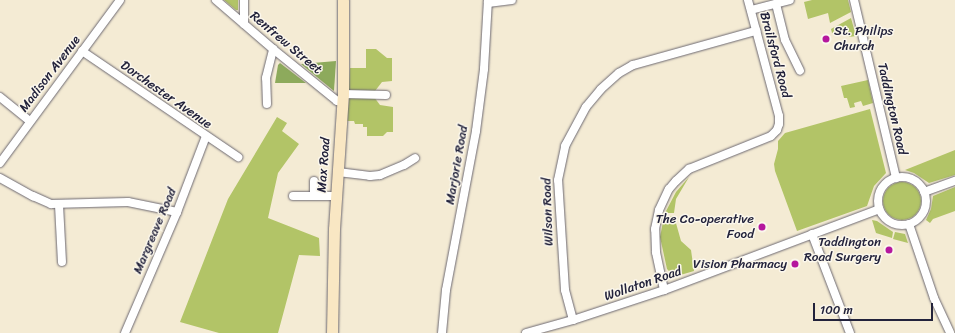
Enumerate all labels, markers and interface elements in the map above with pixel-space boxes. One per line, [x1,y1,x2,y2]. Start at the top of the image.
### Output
street label: Renfrew Street [247,8,325,78]
street label: Brailsford Road [756,10,794,100]
place label: St. Philips Church [834,24,894,55]
street label: Madison Avenue [16,33,84,115]
marker: St. Philips Church [821,34,831,44]
street label: Dorchester Avenue [117,58,215,132]
street label: Taddington Road [874,61,910,157]
street label: Marjorie Road [442,124,472,206]
street label: Max Road [314,137,334,193]
street label: Wilson Road [539,178,557,246]
street label: Margreave Road [130,186,180,276]
place label: The Co-operative Food [656,212,754,243]
marker: The Co-operative Food [757,222,767,232]
place label: Taddington Road Surgery [804,235,881,266]
marker: Taddington Road Surgery [884,245,894,255]
place label: Vision Pharmacy [693,256,787,272]
marker: Vision Pharmacy [790,259,800,269]
street label: Wollaton Road [602,264,684,304]
scale bar [815,295,935,321]
text: 100 m [820,299,853,321]

